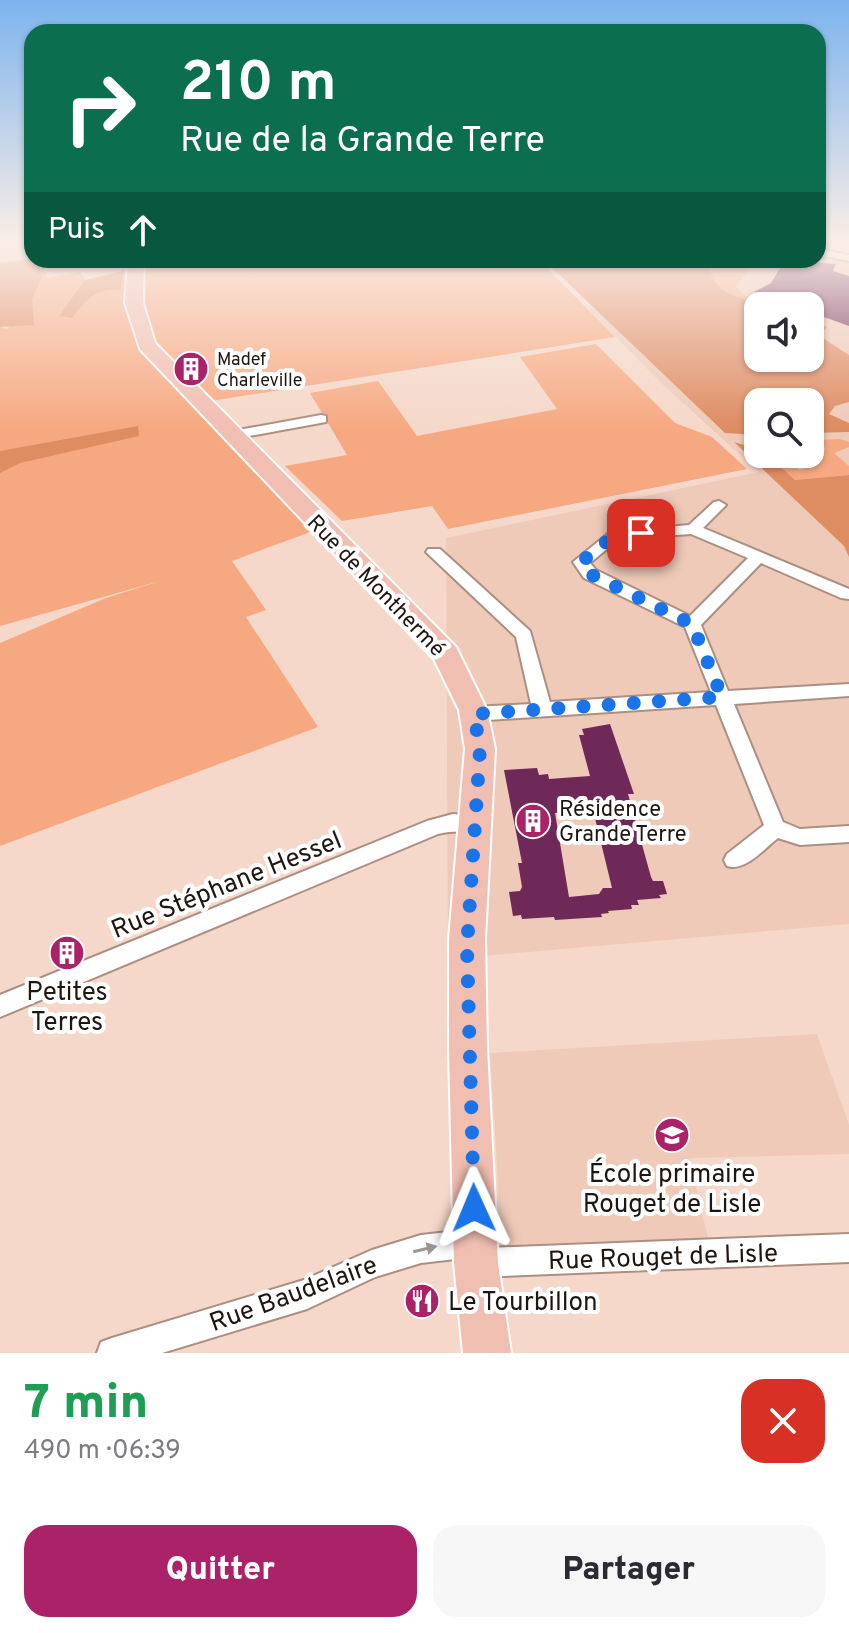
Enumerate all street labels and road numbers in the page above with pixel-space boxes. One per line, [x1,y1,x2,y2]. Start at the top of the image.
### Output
street label: Rue de Monthermé [301,510,450,663]
street label: Rue Stéphane Hessel [107,825,347,948]
street label: Rue Rouget de Lisle [547,1238,779,1279]
street label: Rue Baudelaire [205,1250,382,1341]

